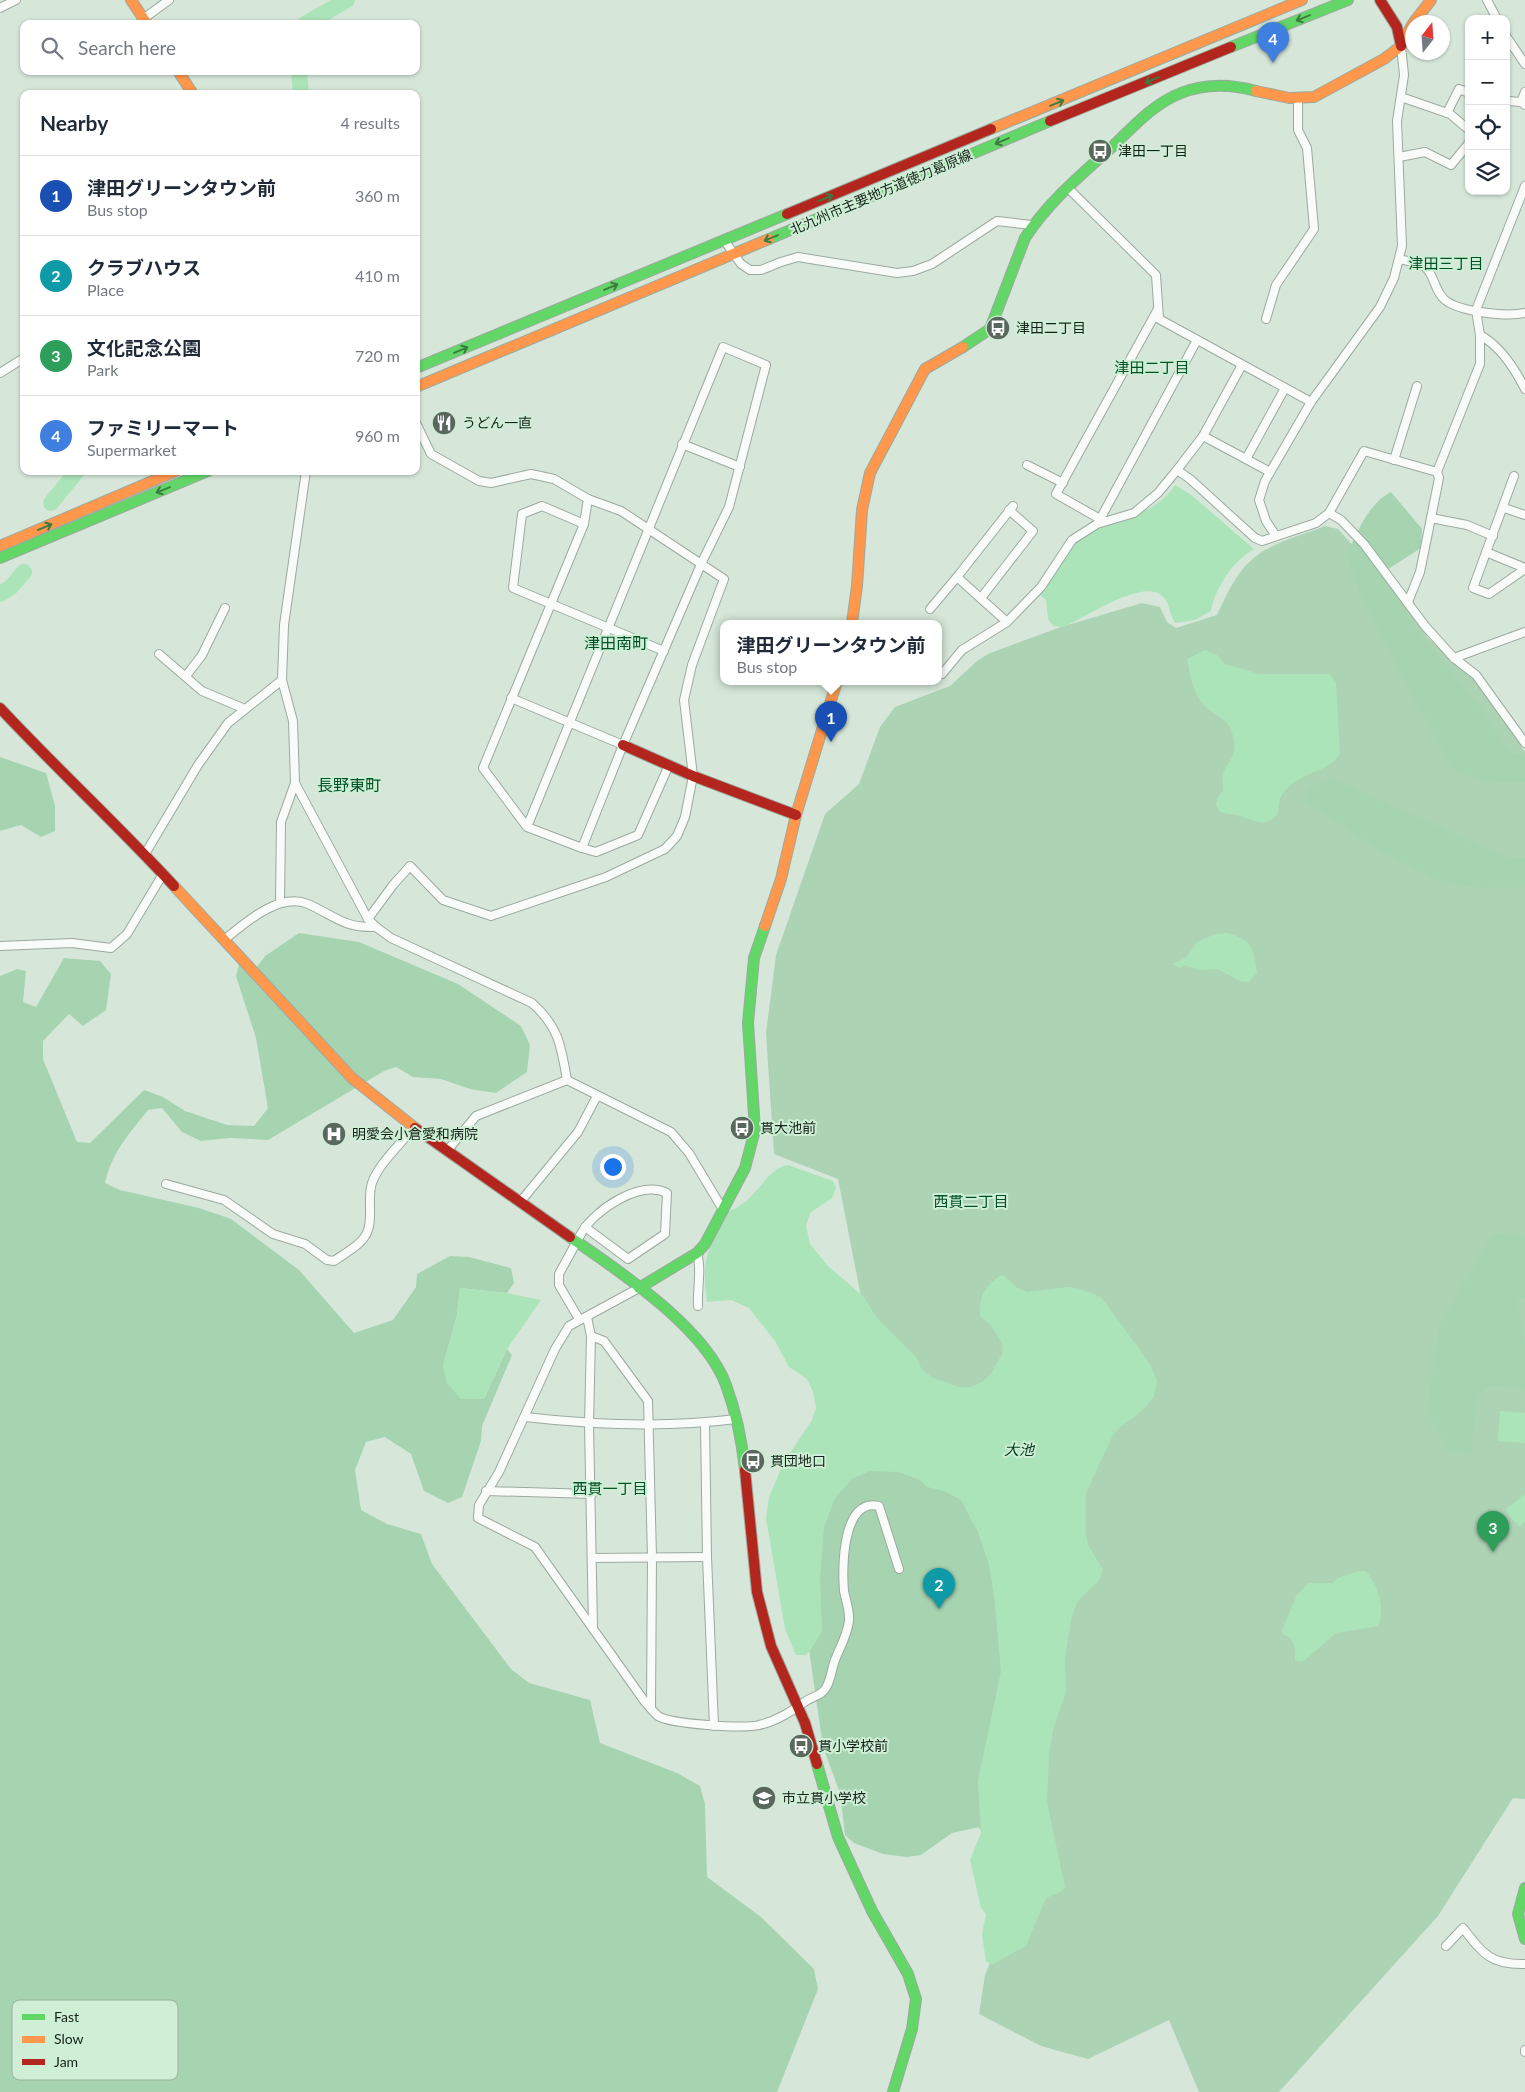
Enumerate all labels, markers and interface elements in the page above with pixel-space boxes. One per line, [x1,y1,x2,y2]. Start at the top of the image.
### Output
one-way arrow [1296,14,1311,24]
north arrow [1405,15,1450,60]
map controls [1465,15,1510,195]
button: + [1465,15,1510,60]
search box [20,20,420,75]
pin: 4 [1257,22,1289,63]
icon: search [38,34,66,62]
text: Search here [78,36,176,59]
button: − [1465,60,1510,105]
one-way arrow [1145,75,1160,85]
one-way arrow [1049,97,1064,107]
button: locate [1465,105,1510,150]
text: Nearby [40,110,108,135]
text: 4 results [340,113,400,132]
one-way arrow [995,137,1010,146]
bus stop icon: 津田一丁目 [1087,138,1113,164]
place label: 津田一丁目 [1118,142,1188,159]
street label: 北九州市主要地方道徳力葛原線 [787,145,974,238]
button: layers [1465,150,1510,195]
text: 津田グリーンタウン前 [87,176,276,199]
text: 1 [51,186,61,205]
text: 360 m [355,186,400,205]
one-way arrow [818,192,833,202]
text: Bus stop [87,200,148,219]
one-way arrow [764,233,779,243]
district label: 津田三丁目 [1408,254,1484,272]
text: クラブハウス [87,256,201,279]
text: 2 [51,266,61,285]
text: 410 m [355,266,400,285]
text: Place [87,280,124,299]
one-way arrow [603,281,618,291]
bus stop icon: 津田二丁目 [985,315,1011,341]
place label: 津田二丁目 [1016,319,1086,336]
text: 文化記念公園 [87,336,201,359]
one-way arrow [453,344,468,354]
text: 3 [51,346,61,365]
text: 720 m [355,346,400,365]
district label: 津田二丁目 [1114,358,1190,376]
text: Park [87,360,118,379]
restaurant icon: うどん一直 [431,410,457,436]
place label: うどん一直 [462,414,532,431]
text: ファミリーマート [87,416,239,439]
text: 4 [51,426,61,445]
text: 960 m [355,426,400,445]
text: Supermarket [87,440,176,459]
one-way arrow [156,486,171,495]
one-way arrow [37,521,52,531]
popup [720,620,942,685]
district label: 津田南町 [584,633,648,652]
text: 津田グリーンタウン前 [736,633,926,656]
text: Bus stop [736,657,797,676]
pin: 1 [815,701,847,742]
district label: 長野東町 [317,775,381,794]
bus stop icon: 貫大池前 [729,1115,755,1141]
place label: 貫大池前 [760,1119,816,1136]
hospital icon: 明愛会小倉愛和病院 [321,1121,347,1147]
place label: 明愛会小倉愛和病院 [352,1125,478,1142]
your location [600,1154,626,1180]
district label: 西貫二丁目 [933,1192,1009,1210]
water label: 大池 [1004,1440,1036,1458]
bus stop icon: 貫団地口 [740,1448,766,1474]
place label: 貫団地口 [770,1452,826,1469]
district label: 西貫一丁目 [572,1479,648,1497]
pin: 3 [1477,1511,1509,1552]
pin: 2 [923,1568,955,1609]
bus stop icon: 貫小学校前 [788,1733,814,1759]
place label: 貫小学校前 [818,1737,888,1754]
school or university icon: 市立貫小学校 [751,1785,777,1811]
place label: 市立貫小学校 [782,1789,866,1806]
legend [12,2000,178,2080]
text: Fast [54,2008,79,2025]
text: Slow [54,2030,84,2047]
text: Jam [54,2053,78,2070]

